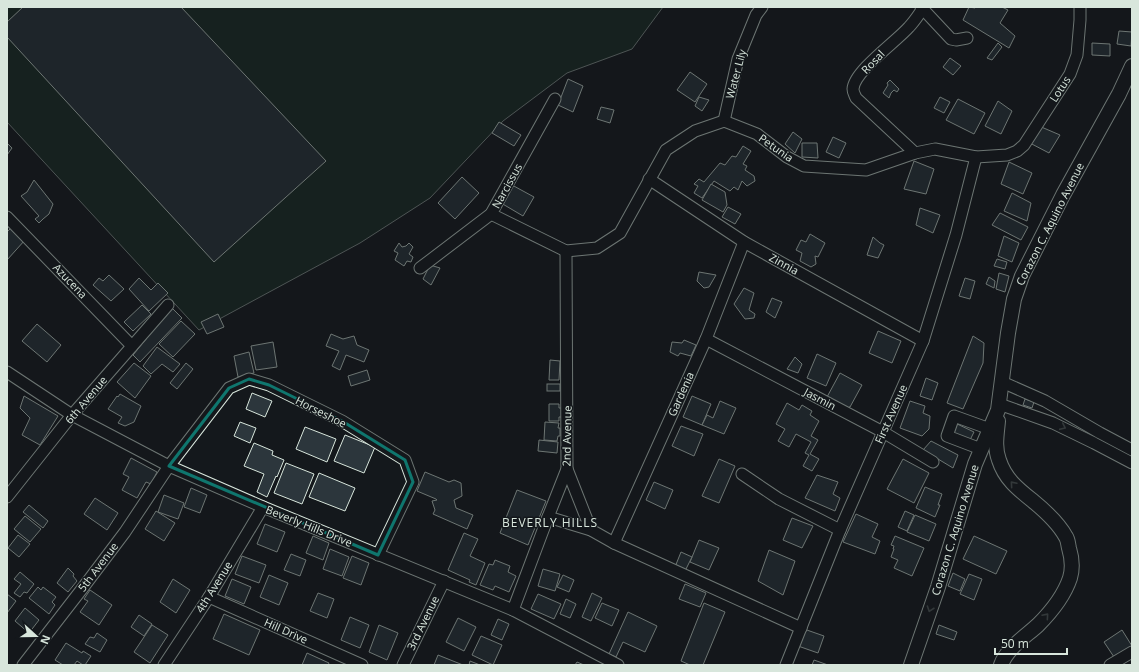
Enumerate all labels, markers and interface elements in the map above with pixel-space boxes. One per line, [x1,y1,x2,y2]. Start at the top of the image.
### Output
street label: Water Lily [722,47,749,100]
street label: Rosal [858,47,888,77]
street label: Lotus [1046,73,1074,105]
street label: Petunia [756,130,797,165]
street label: Corazon C. Aquino Avenue [1012,160,1087,288]
street label: Narcissus [488,161,525,211]
street label: Zinnia [767,249,802,278]
street label: Azucena [50,260,91,301]
street label: Gardenia [664,369,697,418]
street label: 6th Avenue [61,373,110,427]
street label: First Avenue [871,382,910,446]
street label: Jasmin [801,383,839,413]
street label: Horseshoe [293,392,349,431]
street label: 2nd Avenue [558,405,575,467]
one-way arrow [1058,422,1066,430]
street label: Corazon C. Aquino Avenue [927,463,982,597]
one-way arrow [1011,481,1018,489]
street label: Beverly Hills Drive [264,501,355,550]
district label: BEVERLY HILLS [502,514,598,531]
street label: 5th Avenue [74,539,121,594]
street label: 4th Avenue [192,558,235,615]
street label: 3rd Avenue [403,593,442,652]
one-way arrow [926,605,935,612]
one-way arrow [1042,613,1049,621]
street label: Hill Drive [262,614,310,647]
north arrow [16,616,56,656]
scale bar [995,630,1067,656]
text: N [37,633,54,647]
text: 50 m [1001,635,1029,652]

